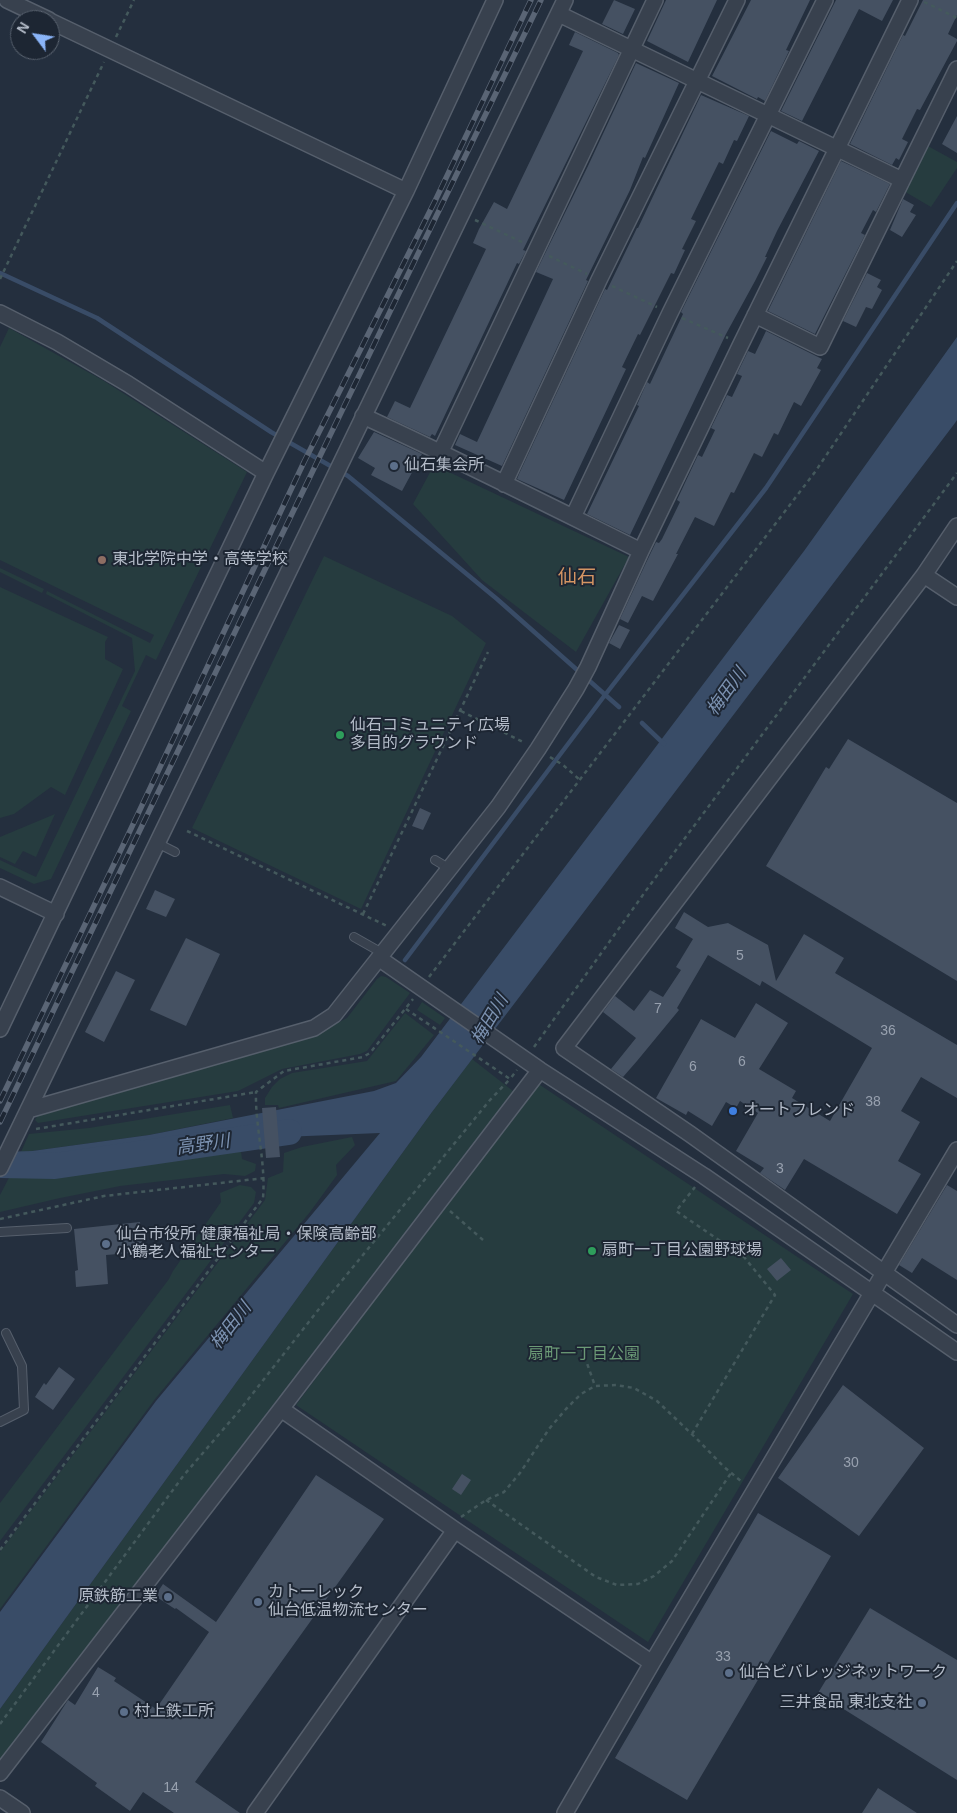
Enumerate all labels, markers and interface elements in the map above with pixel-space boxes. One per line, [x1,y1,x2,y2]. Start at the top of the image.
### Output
north arrow [10,10,60,60]
text: N [14,19,32,36]
place label: 仙石集会所 [404,456,484,476]
marker: 仙石集会所 [388,460,400,472]
place label: 東北学院中学・高等学校 [112,550,288,570]
marker: 東北学院中学・高等学校 [96,554,108,566]
district label: 仙石 [558,567,596,589]
water label: 梅田川 [702,664,752,720]
place label: 仙石コミュニティ広場 多目的グラウンド [350,716,510,754]
marker: 仙石コミュニティ広場 多目的グラウンド [334,729,346,741]
house number: 5 [736,948,744,964]
water label: 梅田川 [467,991,513,1049]
house number: 7 [654,1001,662,1017]
house number: 36 [880,1023,896,1039]
house number: 6 [738,1054,746,1070]
house number: 6 [689,1059,697,1075]
house number: 38 [865,1094,881,1110]
place label: オートフレンド [743,1101,855,1121]
marker: オートフレンド [727,1105,739,1117]
water label: 高野川 [175,1131,231,1159]
house number: 3 [776,1161,784,1177]
place label: 仙台市役所 健康福祉局・保険高齢部 小鶴老人福祉センター [116,1225,376,1263]
marker: 仙台市役所 健康福祉局・保険高齢部 小鶴老人福祉センター [100,1238,112,1250]
place label: 扇町一丁目公園野球場 [602,1241,762,1261]
marker: 扇町一丁目公園野球場 [586,1245,598,1257]
water label: 梅田川 [206,1298,256,1354]
park label: 扇町一丁目公園 [528,1345,640,1365]
house number: 30 [843,1455,859,1471]
place label: カトーレック 仙台低温物流センター [268,1583,428,1621]
place label: 原鉄筋工業 [78,1587,158,1607]
marker: 原鉄筋工業 [162,1591,174,1603]
marker: カトーレック 仙台低温物流センター [252,1596,264,1608]
house number: 33 [715,1649,731,1665]
place label: 仙台ビバレッジネットワーク [739,1663,947,1683]
marker: 仙台ビバレッジネットワーク [723,1667,735,1679]
house number: 4 [92,1685,100,1701]
place label: 三井食品 東北支社 [780,1693,912,1713]
marker: 三井食品 東北支社 [916,1697,928,1709]
place label: 村上鉄工所 [134,1702,214,1722]
marker: 村上鉄工所 [118,1706,130,1718]
house number: 14 [163,1780,179,1796]

